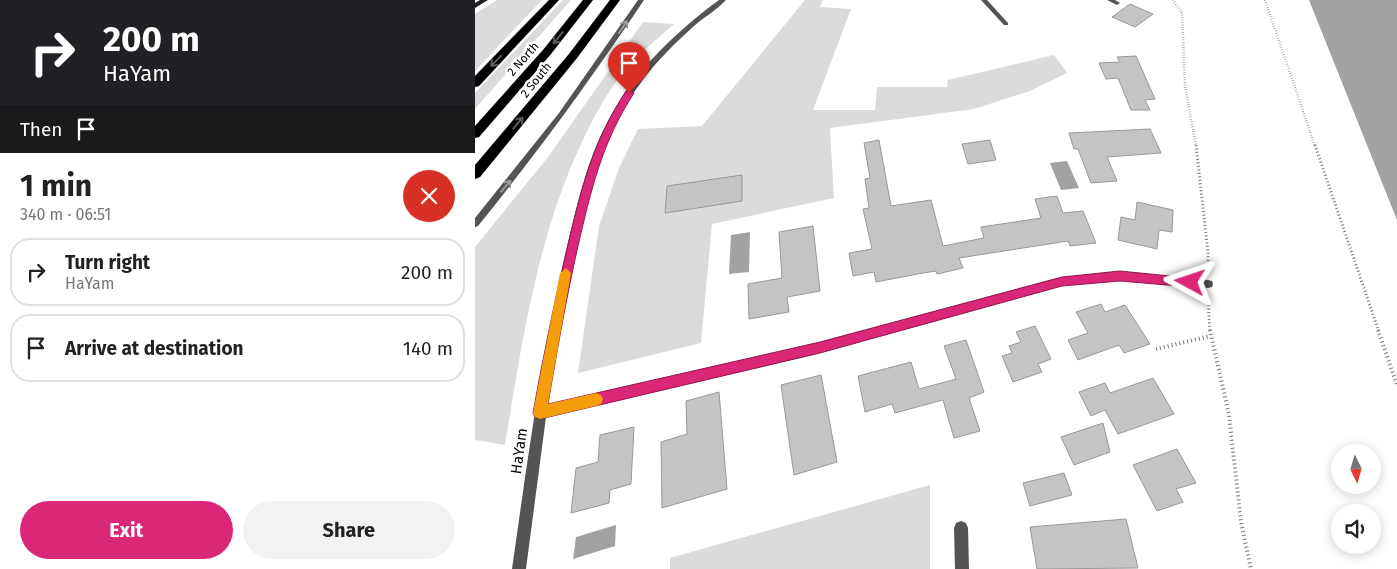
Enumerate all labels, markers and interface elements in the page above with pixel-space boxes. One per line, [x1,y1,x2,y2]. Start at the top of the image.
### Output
text: 200 m [103,18,200,60]
icon: right [20,20,85,85]
one-way arrow [618,20,628,34]
one-way arrow [553,31,564,44]
street label: 2 North [504,39,542,79]
pin [608,42,650,93]
icon: arrive [615,49,643,77]
one-way arrow [490,54,502,67]
text: HaYam [103,60,171,87]
street label: 2 South [518,60,554,100]
icon: arrive [72,115,100,143]
one-way arrow [512,117,523,130]
text: Then [20,118,62,141]
text: 1 min [20,168,92,204]
button: close [403,170,455,222]
one-way arrow [500,180,511,193]
text: 340 m · 06:51 [20,205,111,224]
text: Turn right [65,251,150,274]
position arrow [1163,255,1215,307]
icon: right [22,258,50,286]
text: 200 m [401,261,453,284]
text: HaYam [65,274,115,293]
icon: arrive [22,334,50,362]
text: Arrive at destination [65,337,244,360]
text: 140 m [403,337,453,360]
street label: HaYam [507,427,531,475]
north arrow [1331,444,1381,494]
map controls [1331,444,1381,554]
button: Exit [20,501,233,559]
button: Share [243,501,455,559]
button: sound [1331,504,1381,554]

